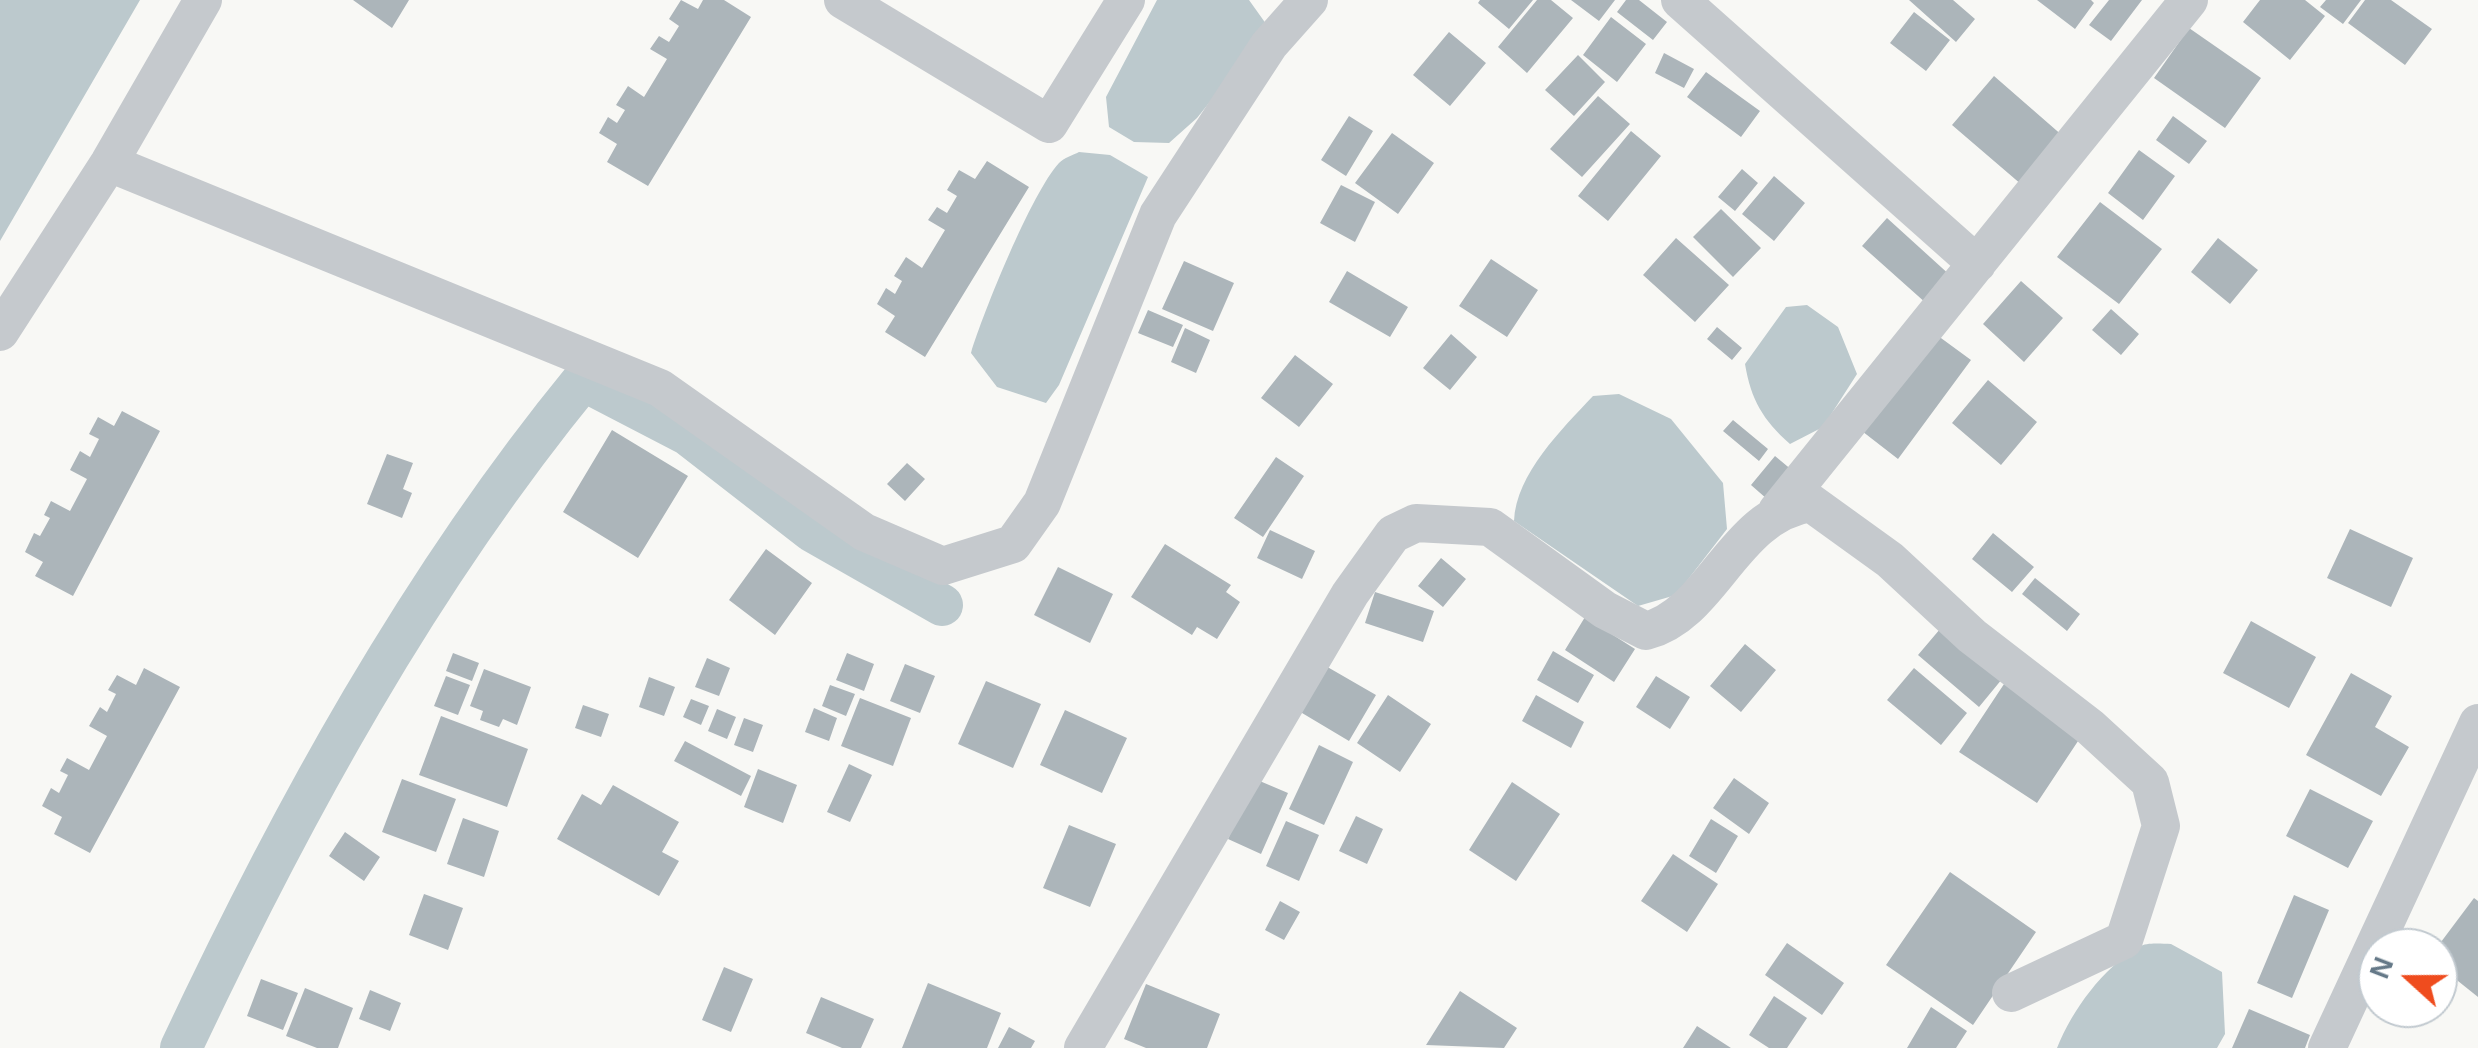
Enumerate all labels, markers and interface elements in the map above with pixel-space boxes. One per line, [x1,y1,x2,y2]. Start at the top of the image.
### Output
north arrow [2358,928,2458,1028]
text: N [2363,953,2399,983]

